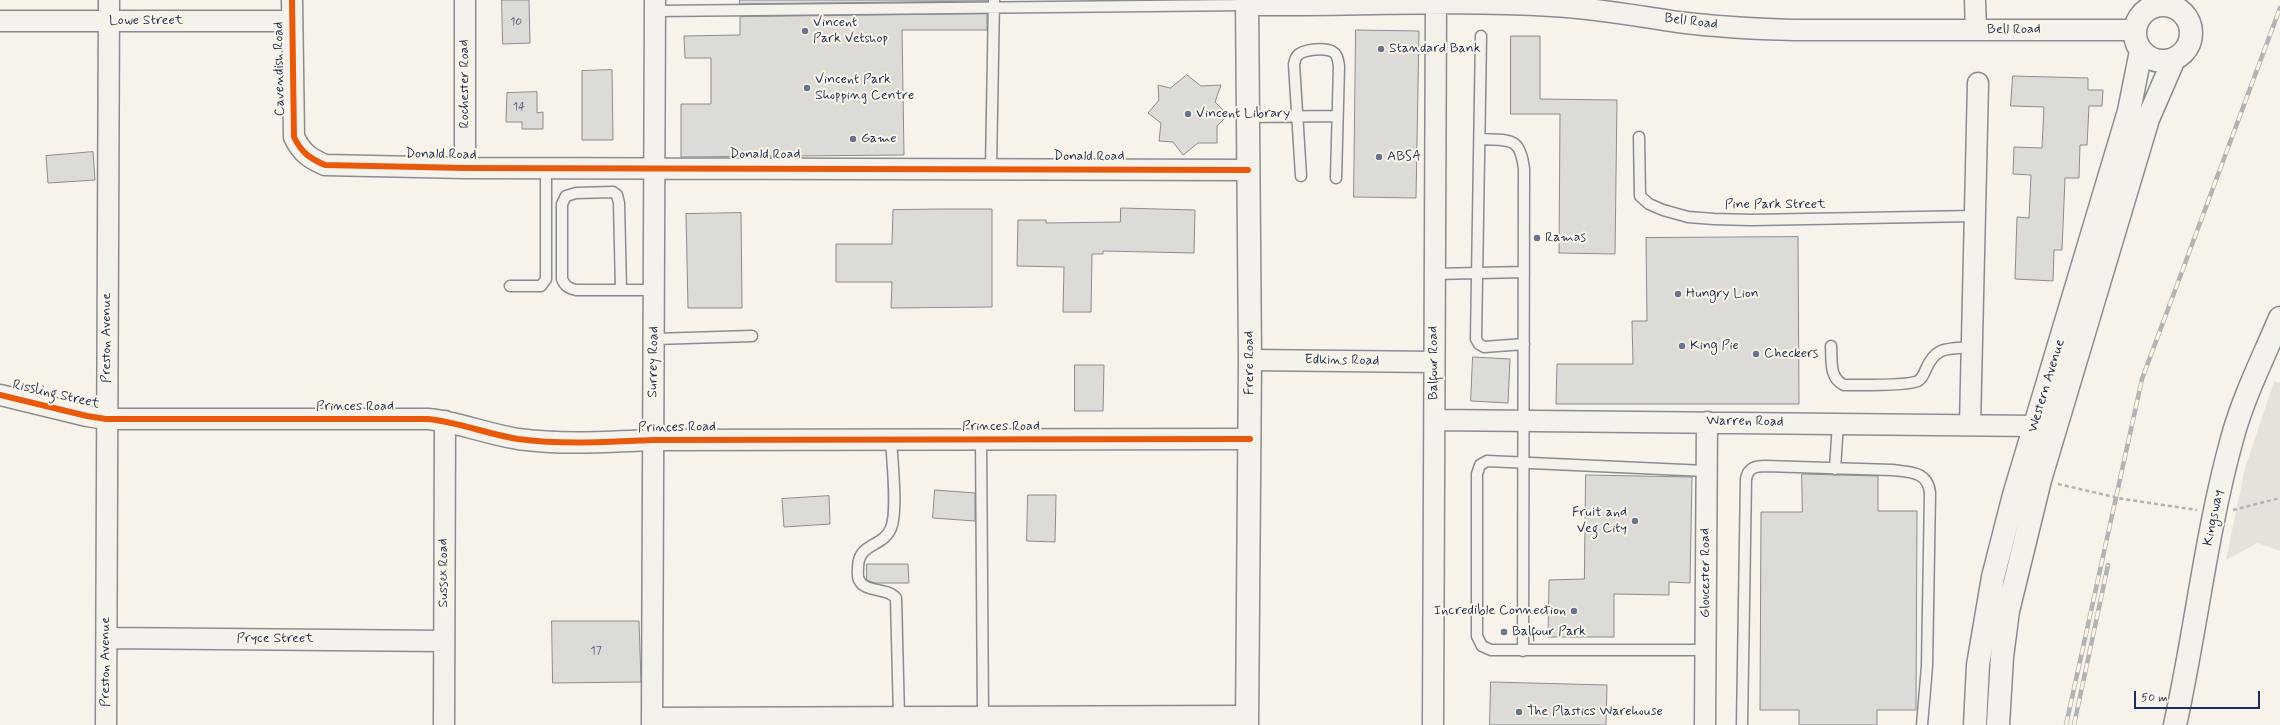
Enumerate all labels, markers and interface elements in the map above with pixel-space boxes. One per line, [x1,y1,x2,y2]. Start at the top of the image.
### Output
street label: Bell Road [1663,10,1719,34]
street label: Lowe Street [109,13,183,29]
house number: 10 [510,15,522,29]
place label: Vincent Park Vetshop [813,15,888,48]
street label: Cavendish Road [271,22,289,116]
street label: Bell Road [1987,22,2041,38]
marker: Vincent Park Vetshop [800,26,810,36]
street label: Rochester Road [457,39,473,129]
place label: Standard Bank [1389,41,1481,57]
marker: Standard Bank [1376,44,1386,54]
place label: Vincent Park Shopping Centre [815,72,914,104]
marker: Vincent Park Shopping Centre [802,83,812,93]
house number: 14 [513,100,525,114]
place label: Vincent Library [1196,106,1290,122]
marker: Vincent Library [1183,109,1193,119]
place label: Game [861,131,897,147]
marker: Game [848,134,858,144]
street label: Donald Road [405,146,477,164]
street label: Donald Road [730,147,800,163]
street label: Donald Road [1054,149,1124,165]
place label: ABSA [1387,149,1421,165]
marker: ABSA [1374,152,1384,162]
street label: Pine Park Street [1725,197,1825,213]
place label: Ramas [1545,230,1586,246]
marker: Ramas [1532,233,1542,243]
place label: Hungry Lion [1686,286,1759,302]
marker: Hungry Lion [1673,289,1683,299]
street label: Preston Avenue [99,293,115,383]
street label: Surrey Road [645,326,663,398]
street label: Balfour Road [1426,326,1442,400]
street label: Frere Road [1242,331,1258,395]
street label: Western Avenue [2025,337,2069,435]
place label: King Pie [1690,338,1739,354]
marker: King Pie [1677,341,1687,351]
place label: Checkers [1764,346,1818,362]
marker: Checkers [1751,349,1761,359]
street label: Edkins Road [1305,352,1379,370]
street label: Rissling Street [11,377,101,413]
street label: Princes Road [316,399,394,415]
street label: Warren Road [1706,413,1784,431]
street label: Princes Road [638,419,716,437]
street label: Princes Road [962,419,1040,435]
street label: Kingsway [2200,489,2228,547]
place label: Fruit and Veg City [1572,505,1627,538]
marker: Fruit and Veg City [1630,516,1640,526]
street label: Gloucester Road [1698,528,1714,618]
street label: Sussex Road [436,538,452,608]
place label: Incredible Connection [1434,603,1566,619]
marker: Incredible Connection [1569,606,1579,616]
street label: Preston Avenue [98,617,114,707]
place label: Balfour Park [1512,624,1586,640]
marker: Balfour Park [1499,627,1509,637]
street label: Pryce Street [236,631,314,647]
house number: 17 [590,644,602,658]
scale bar [2136,683,2262,709]
text: 50 m [2141,690,2168,706]
place label: The Plastics Warehouse [1527,704,1663,720]
marker: The Plastics Warehouse [1514,707,1524,717]

